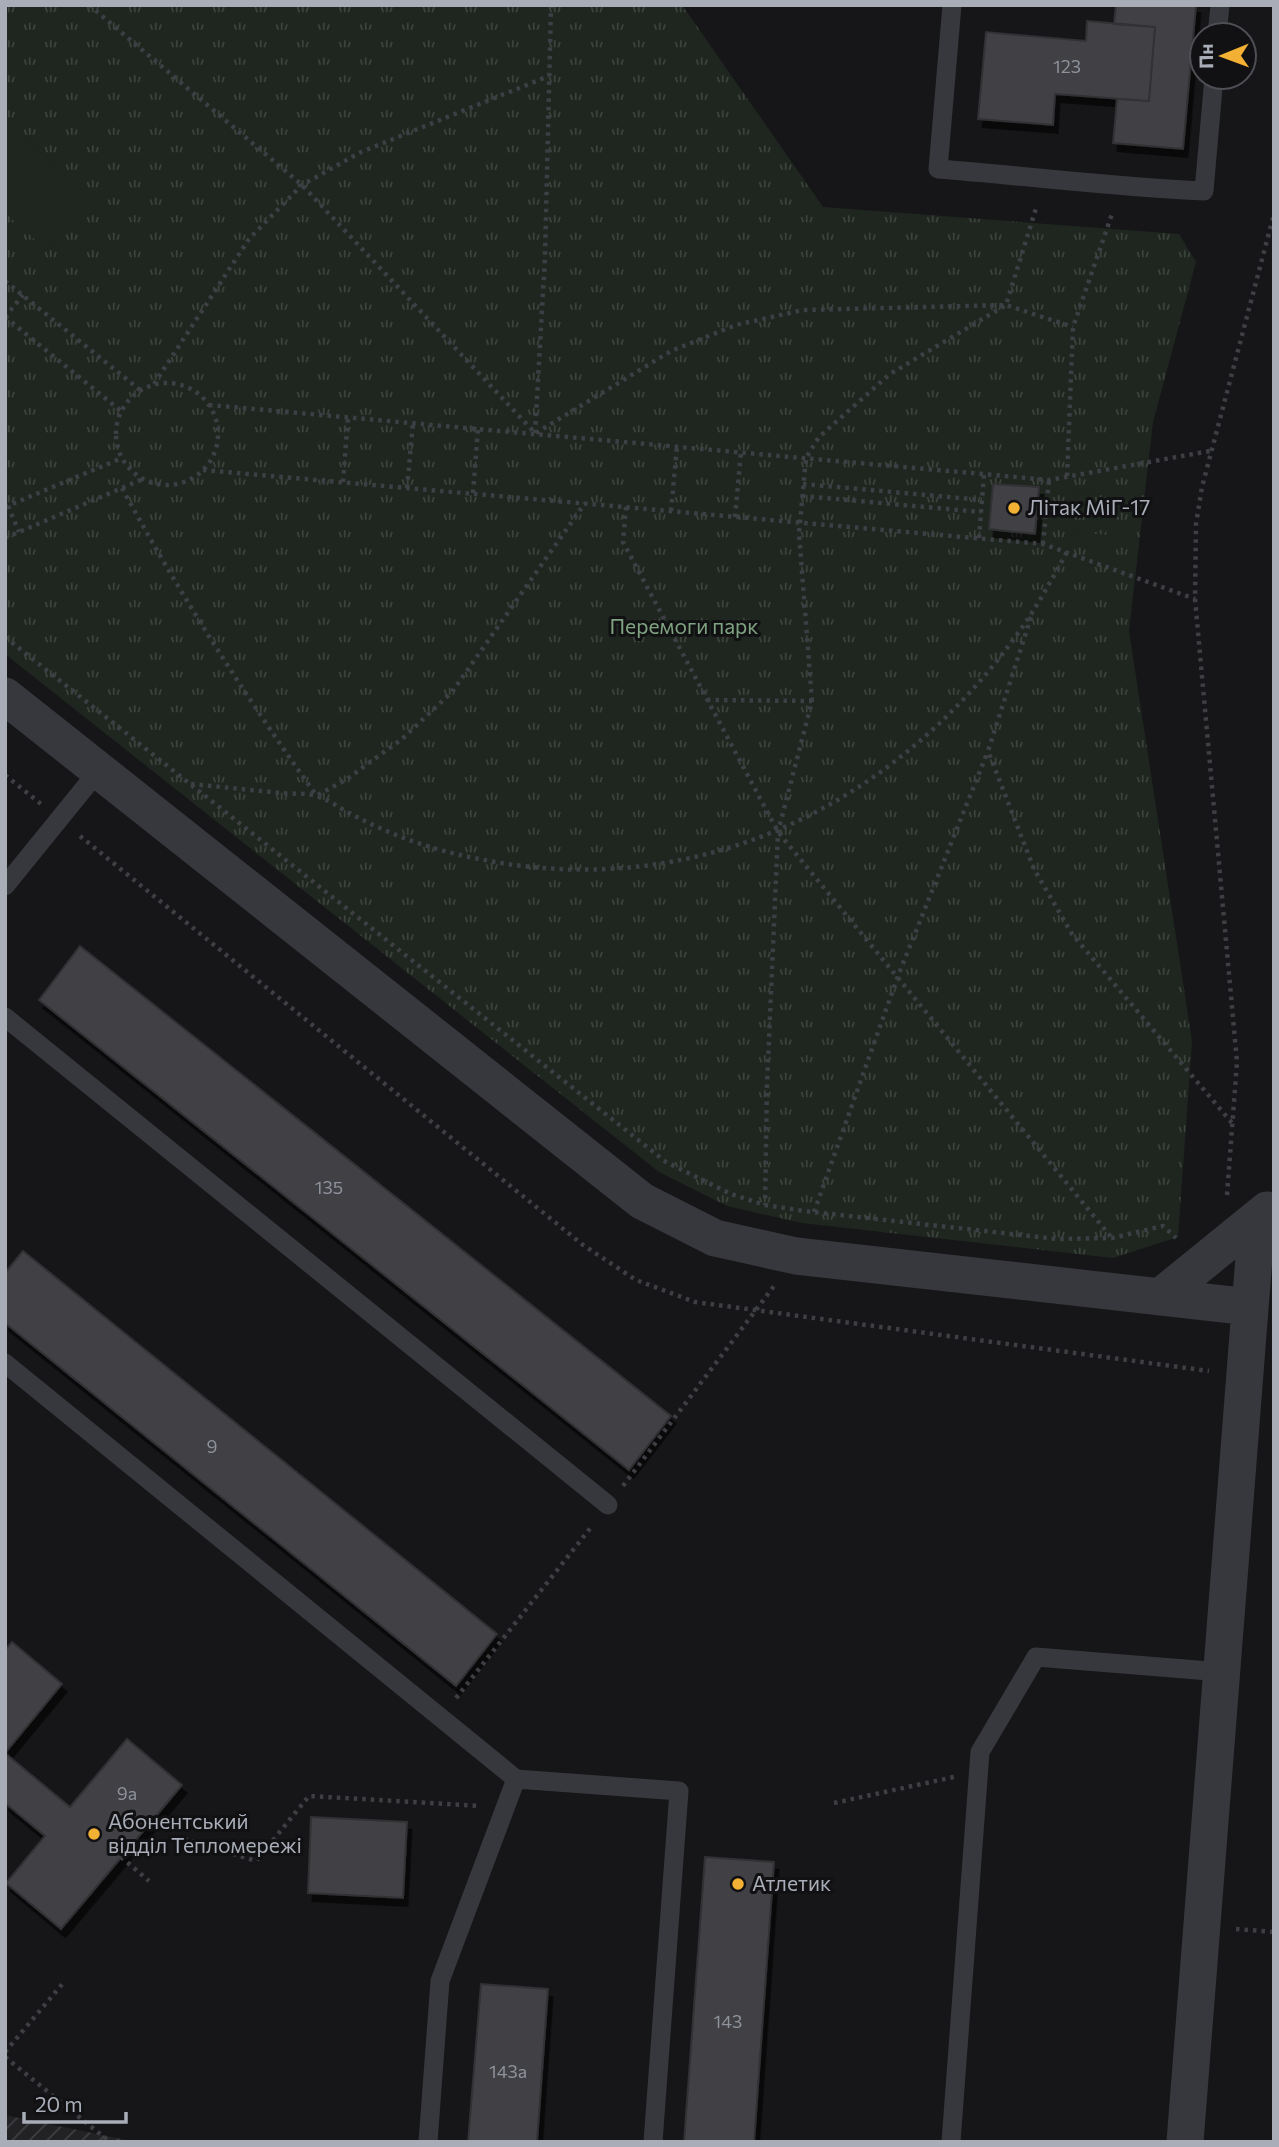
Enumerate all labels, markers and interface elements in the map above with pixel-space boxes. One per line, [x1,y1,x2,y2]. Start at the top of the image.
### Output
north arrow [1188,21,1258,91]
text: Пн [1194,44,1217,69]
house number: 123 [1053,55,1081,77]
place label: Літак МіГ-17 [1028,494,1150,519]
marker: Літак МіГ-17 [1006,500,1022,516]
park label: Перемоги парк [609,613,759,638]
house number: 135 [315,1176,343,1198]
house number: 9 [207,1435,217,1457]
house number: 9а [117,1782,137,1804]
place label: Абонентський відділ Тепломережі [108,1808,302,1857]
marker: Абонентський відділ Тепломережі [86,1826,102,1842]
place label: Атлетик [752,1870,831,1895]
marker: Атлетик [730,1876,746,1892]
house number: 143 [714,2010,742,2032]
house number: 143а [489,2060,527,2082]
scale bar [24,2080,126,2124]
text: 20 m [35,2091,83,2116]

